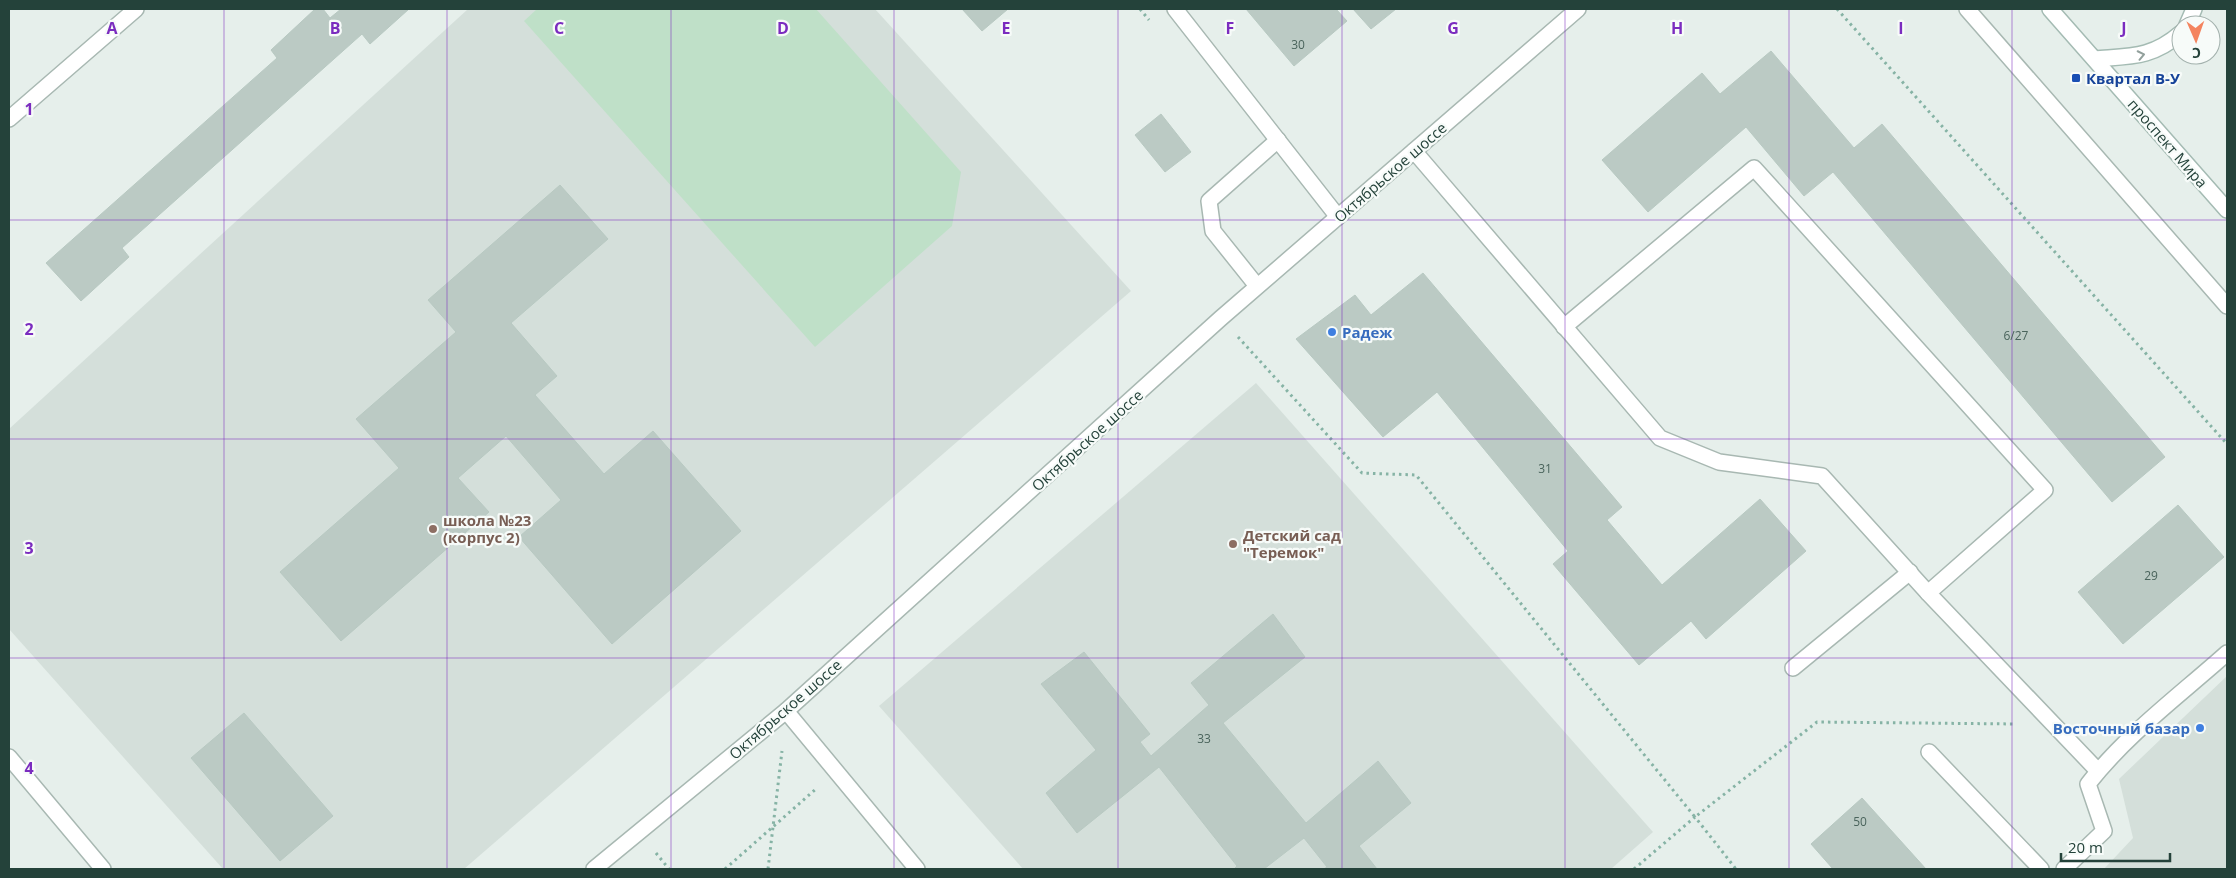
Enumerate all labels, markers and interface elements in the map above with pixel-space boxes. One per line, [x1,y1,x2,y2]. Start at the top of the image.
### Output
north arrow [2171,15,2221,65]
text: A [106,17,118,39]
text: B [330,17,340,39]
text: C [554,17,564,39]
text: D [777,17,789,39]
text: E [1002,17,1011,39]
text: F [1226,17,1234,39]
text: G [1447,17,1459,39]
text: H [1671,17,1683,39]
text: I [1898,17,1904,39]
text: J [2119,17,2127,39]
house number: 30 [1291,36,1305,53]
text: С [2192,44,2201,63]
one-way arrow [2137,50,2145,60]
place label: Квартал В-У [2086,68,2180,88]
marker: Квартал В-У [2070,72,2082,84]
street label: проспект Мира [2124,94,2212,192]
text: 1 [24,98,34,120]
street label: Октябрьское шоссе [1329,117,1451,227]
text: 2 [24,318,34,340]
place label: Радеж [1342,322,1393,342]
marker: Радеж [1326,326,1338,338]
house number: 6/27 [2004,327,2029,344]
street label: Октябрьское шоссе [1027,385,1147,495]
house number: 31 [1538,460,1552,477]
place label: школа №23 (корпус 2) [443,510,531,547]
marker: школа №23 (корпус 2) [427,523,439,535]
place label: Детский сад "Теремок" [1243,525,1341,562]
text: 3 [24,537,34,559]
marker: Детский сад "Теремок" [1227,538,1239,550]
house number: 29 [2144,567,2158,584]
street label: Октябрьское шоссе [724,654,846,764]
place label: Восточный базар [2053,718,2190,738]
marker: Восточный базар [2194,722,2206,734]
house number: 33 [1197,730,1211,747]
text: 4 [24,757,34,779]
house number: 50 [1853,813,1867,830]
scale bar [2061,830,2170,862]
text: 20 m [2068,837,2103,857]

